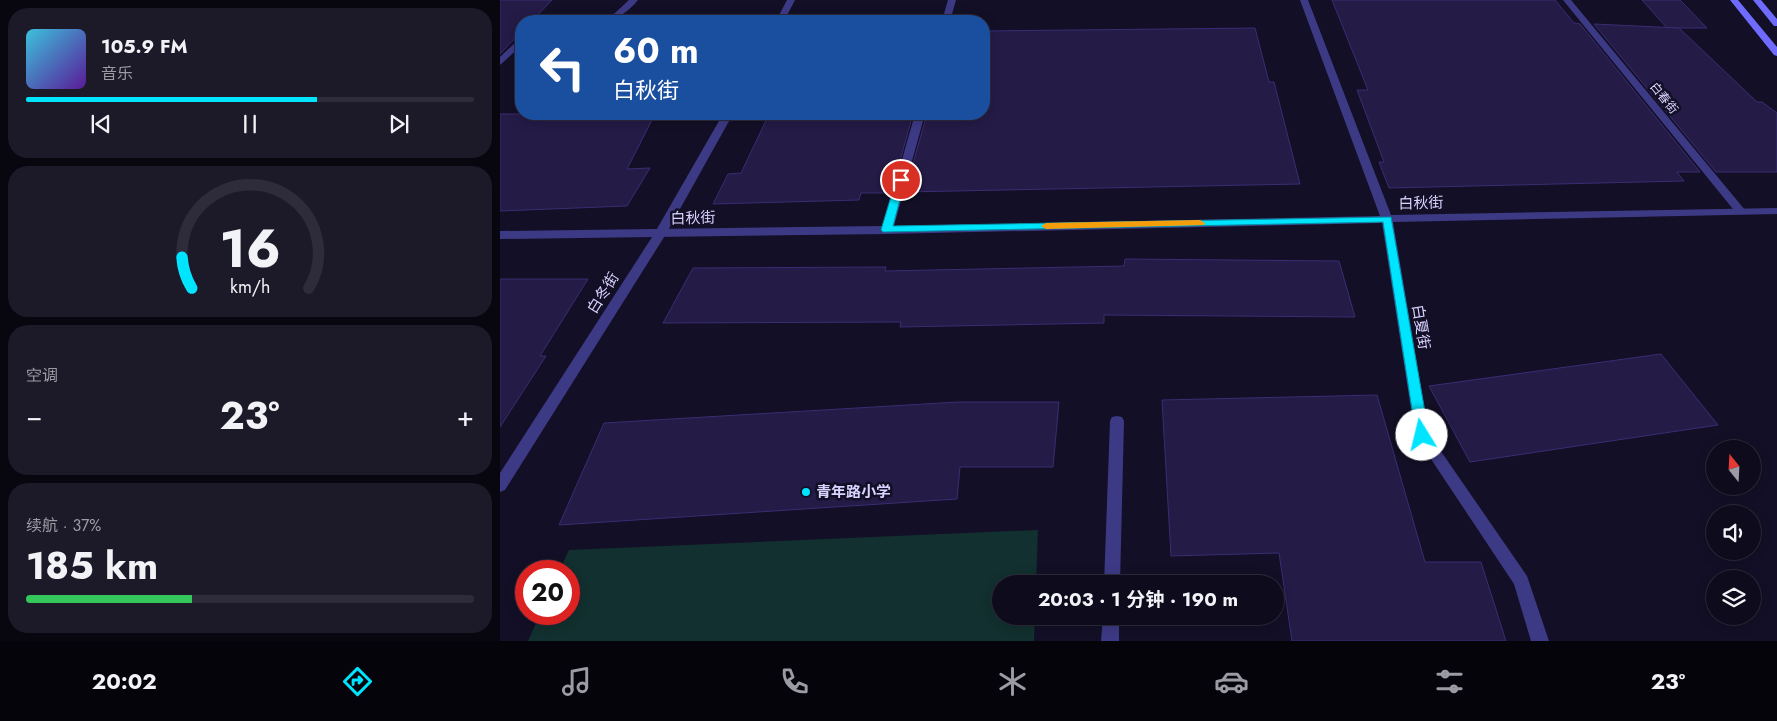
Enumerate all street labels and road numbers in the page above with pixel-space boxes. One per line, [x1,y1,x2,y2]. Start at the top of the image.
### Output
street label: 白春街 [1646,78,1682,118]
street label: 白秋街 [1398,192,1444,214]
street label: 白秋街 [670,207,716,229]
street label: 白冬街 [582,268,624,318]
street label: 白夏街 [1407,303,1435,351]

